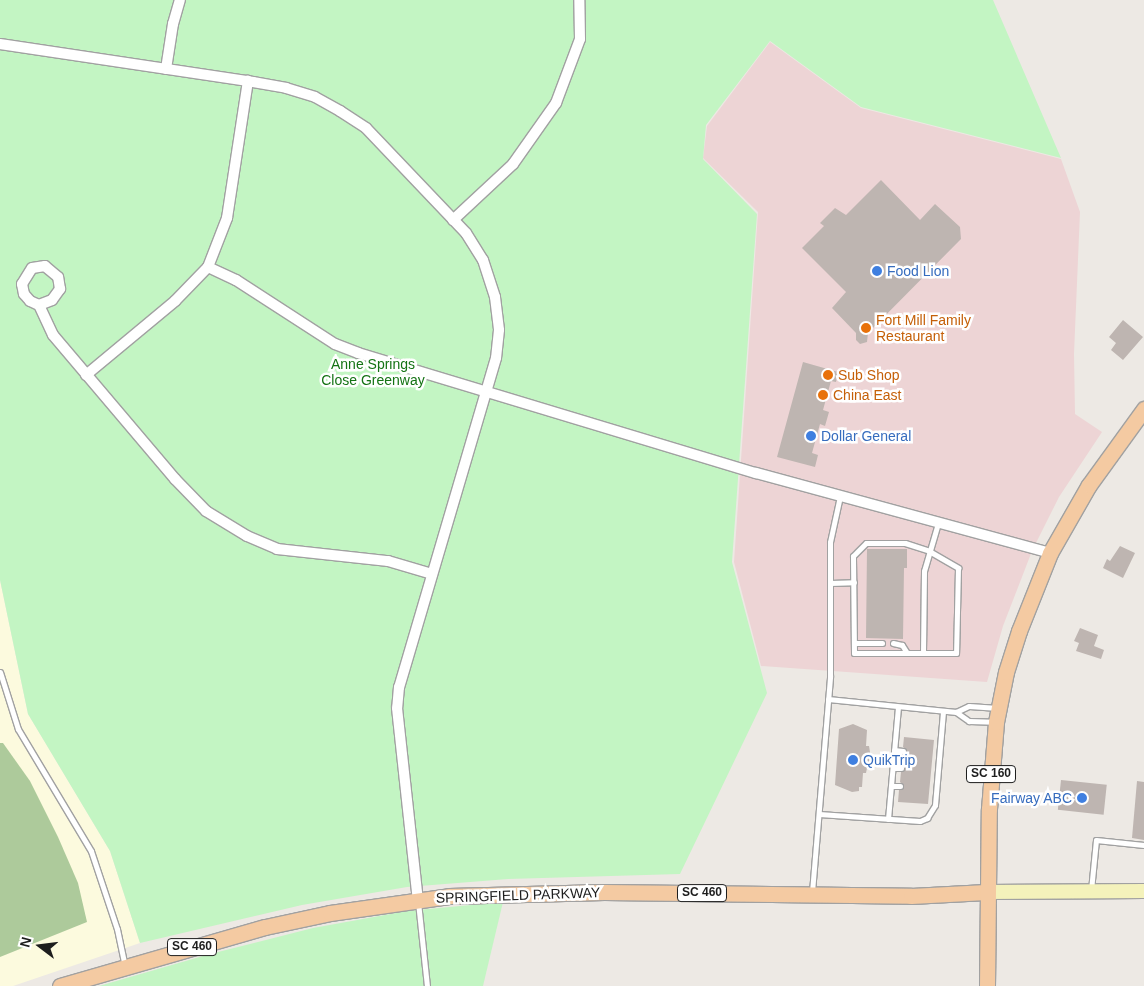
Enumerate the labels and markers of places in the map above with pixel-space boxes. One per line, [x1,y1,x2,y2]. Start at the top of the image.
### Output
place label: Food Lion [887,263,949,279]
marker: Food Lion [871,265,883,277]
place label: Fort Mill Family Restaurant [876,312,971,344]
marker: Fort Mill Family Restaurant [860,322,872,334]
place label: Sub Shop [838,367,899,383]
marker: Sub Shop [822,369,834,381]
place label: China East [833,387,901,403]
marker: China East [817,389,829,401]
place label: Dollar General [821,428,911,444]
marker: Dollar General [805,430,817,442]
place label: QuikTrip [863,752,915,768]
marker: QuikTrip [847,754,859,766]
place label: Fairway ABC [990,790,1072,806]
marker: Fairway ABC [1076,792,1088,804]

